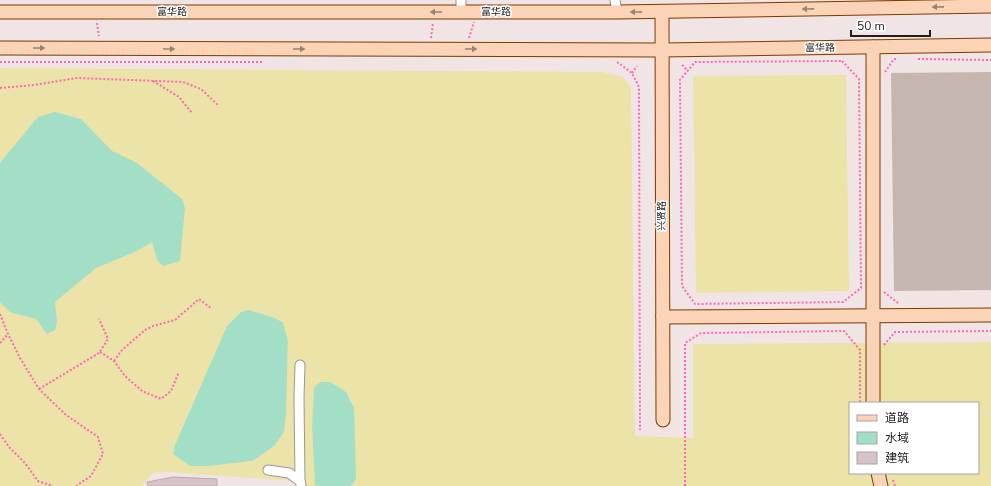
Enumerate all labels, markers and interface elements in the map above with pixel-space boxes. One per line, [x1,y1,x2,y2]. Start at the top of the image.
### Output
one-way arrow [931,4,944,10]
street label: 富华路 [157,5,187,19]
street label: 富华路 [481,5,511,19]
one-way arrow [801,6,814,12]
one-way arrow [429,9,442,15]
one-way arrow [629,9,642,15]
scale bar [851,12,930,38]
text: 50 m [857,18,885,34]
street label: 富华路 [805,41,835,55]
one-way arrow [33,45,46,51]
one-way arrow [163,46,176,52]
one-way arrow [293,46,306,52]
one-way arrow [465,46,478,52]
street label: 兴贤路 [655,201,669,231]
legend [849,402,979,474]
text: 道路 [885,410,909,426]
text: 水域 [885,430,909,446]
text: 建筑 [885,450,909,466]

